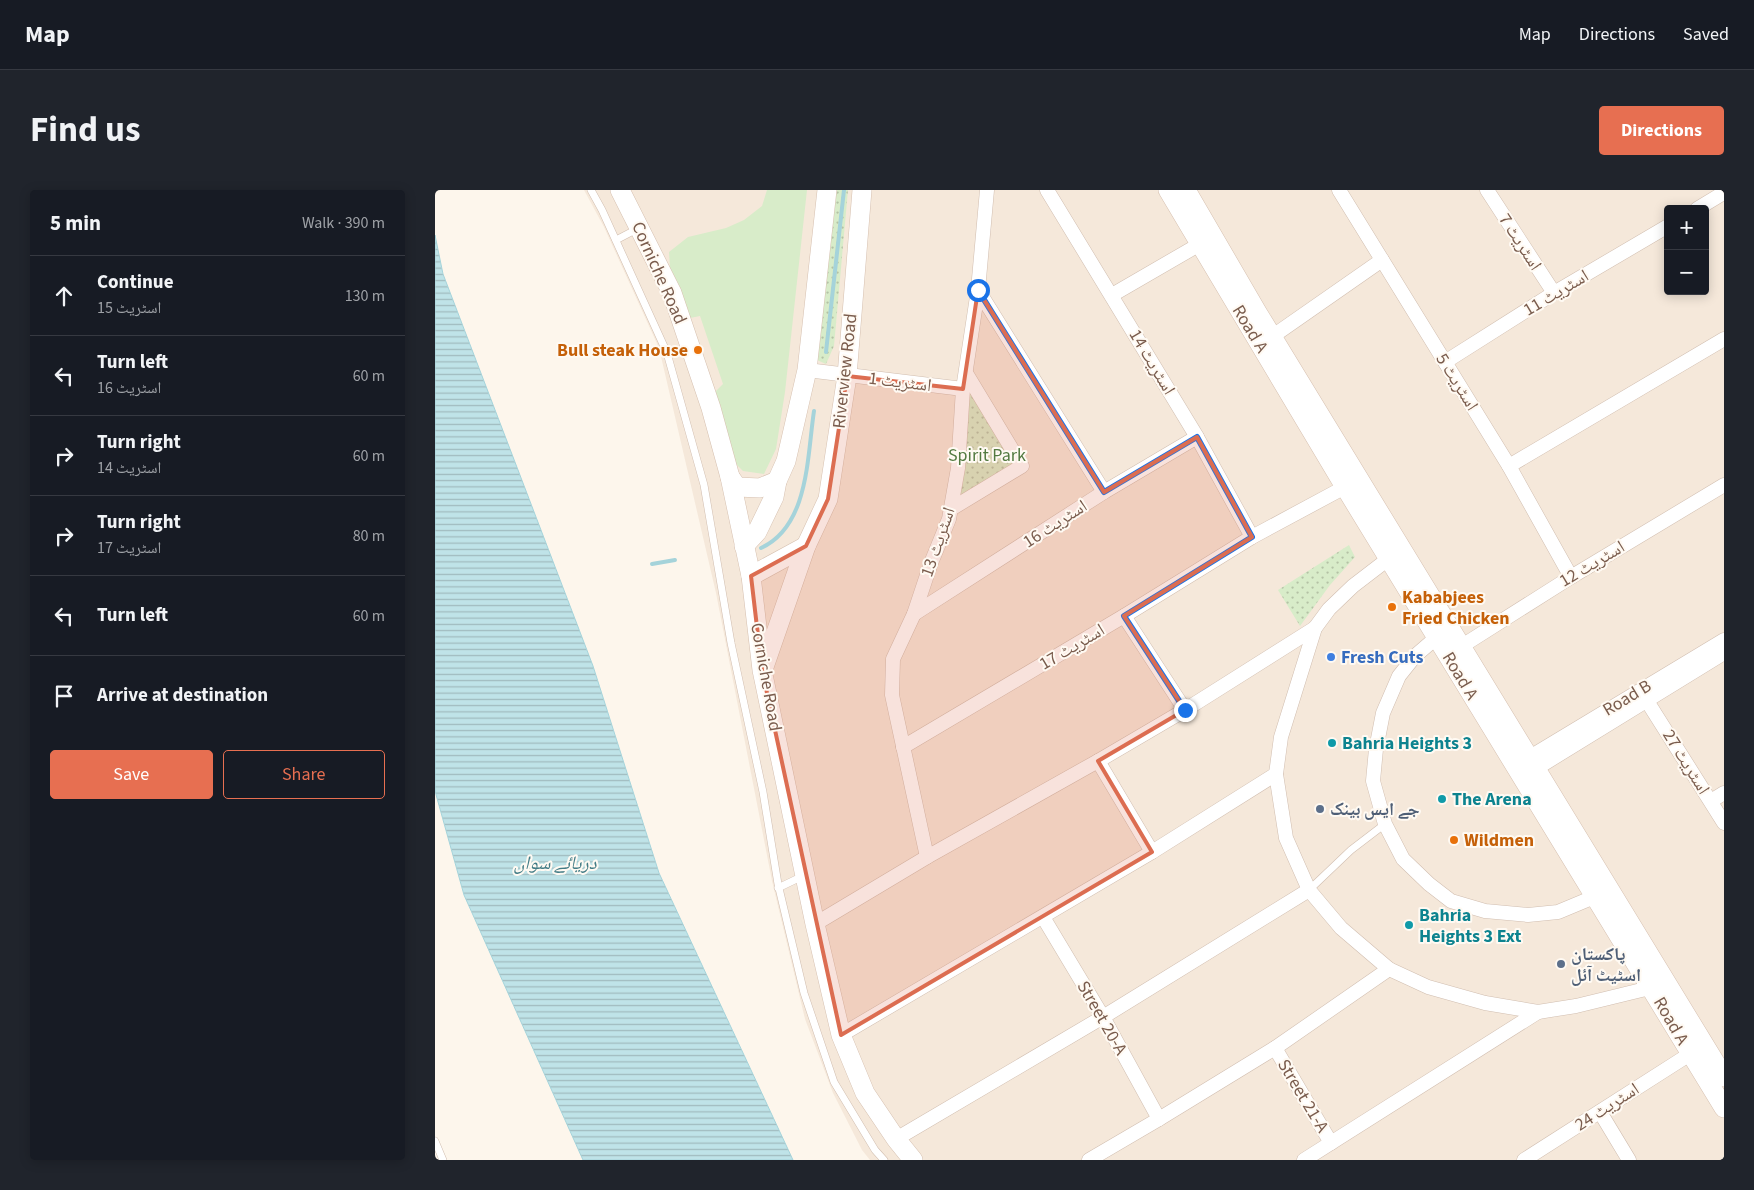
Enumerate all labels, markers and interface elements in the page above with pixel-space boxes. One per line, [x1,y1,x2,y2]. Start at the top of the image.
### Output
text: Map [25,17,70,52]
text: Map [1519,22,1551,47]
text: Directions [1579,22,1655,47]
text: Saved [1683,22,1729,47]
text: Find us [30,105,140,155]
button: Directions [1599,106,1724,155]
map controls [1664,205,1709,295]
button: + [1664,205,1709,250]
text: 5 min [50,208,101,238]
street label: اسٹریٹ 7 [1492,209,1548,275]
text: Walk · 390 m [302,212,385,234]
street label: Corniche Road [625,218,693,328]
button: − [1664,250,1709,295]
street label: اسٹریٹ 11 [1519,264,1593,322]
text: Continue [97,269,174,296]
route start [967,279,990,302]
icon: ahead [50,282,78,310]
text: 130 m [345,285,385,307]
text: اسٹریٹ 15 [97,297,161,319]
street label: Road A [1226,300,1274,358]
street label: Riverview Road [827,312,863,430]
street label: اسٹریٹ 14 [1123,325,1181,399]
place label: Bull steak House [557,338,688,363]
marker: Bull steak House [692,344,704,356]
text: Turn left [97,349,168,376]
street label: اسٹریٹ 5 [1430,349,1484,415]
icon: left [50,362,78,390]
text: 60 m [353,365,385,387]
street label: اسٹریٹ 1 [867,366,933,398]
text: اسٹریٹ 16 [97,377,161,399]
text: Turn right [97,429,181,456]
icon: right [50,442,78,470]
park label: Spirit Park [948,443,1026,468]
text: 60 m [353,445,385,467]
text: اسٹریٹ 14 [97,457,161,479]
street label: اسٹریٹ 16 [1018,494,1092,554]
street label: اسٹریٹ 13 [914,504,962,580]
text: Turn right [97,509,181,536]
icon: right [50,522,78,550]
text: 80 m [353,525,385,547]
street label: اسٹریٹ 12 [1555,535,1629,593]
text: اسٹریٹ 17 [97,537,161,559]
place label: Kababjees Fried Chicken [1402,585,1510,631]
marker: Kababjees Fried Chicken [1386,601,1398,613]
icon: left [50,602,78,630]
text: Turn left [97,602,168,629]
text: 60 m [353,605,385,627]
street label: اسٹریٹ 17 [1035,618,1109,676]
street label: Corniche Road [744,621,788,733]
place label: Fresh Cuts [1341,645,1423,670]
street label: Road A [1436,647,1484,705]
marker: Fresh Cuts [1325,651,1337,663]
street label: Road B [1598,674,1656,722]
icon: arrive [50,682,78,710]
text: Arrive at destination [97,682,268,709]
route end [1174,699,1197,722]
street label: اسٹریٹ 27 [1656,725,1716,799]
place label: Bahria Heights 3 [1342,731,1472,756]
marker: Bahria Heights 3 [1326,737,1338,749]
button: Save [50,750,213,799]
button: Share [223,750,385,799]
place label: The Arena [1452,787,1532,812]
marker: The Arena [1436,793,1448,805]
place label: جے ایس بینک [1330,797,1420,822]
marker: جے ایس بینک [1314,803,1326,815]
place label: Wildmen [1464,828,1534,853]
marker: Wildmen [1448,834,1460,846]
water label: دریائے سواں [513,850,597,877]
place label: Bahria Heights 3 Ext [1419,903,1522,949]
marker: Bahria Heights 3 Ext [1403,919,1415,931]
place label: پاکستان اسٹیٹ آئل [1571,942,1641,988]
marker: پاکستان اسٹیٹ آئل [1555,958,1567,970]
street label: Street 20-A [1071,976,1133,1060]
street label: Road A [1647,992,1695,1050]
street label: Street 21-A [1271,1054,1335,1138]
street label: اسٹریٹ 24 [1570,1077,1644,1137]

